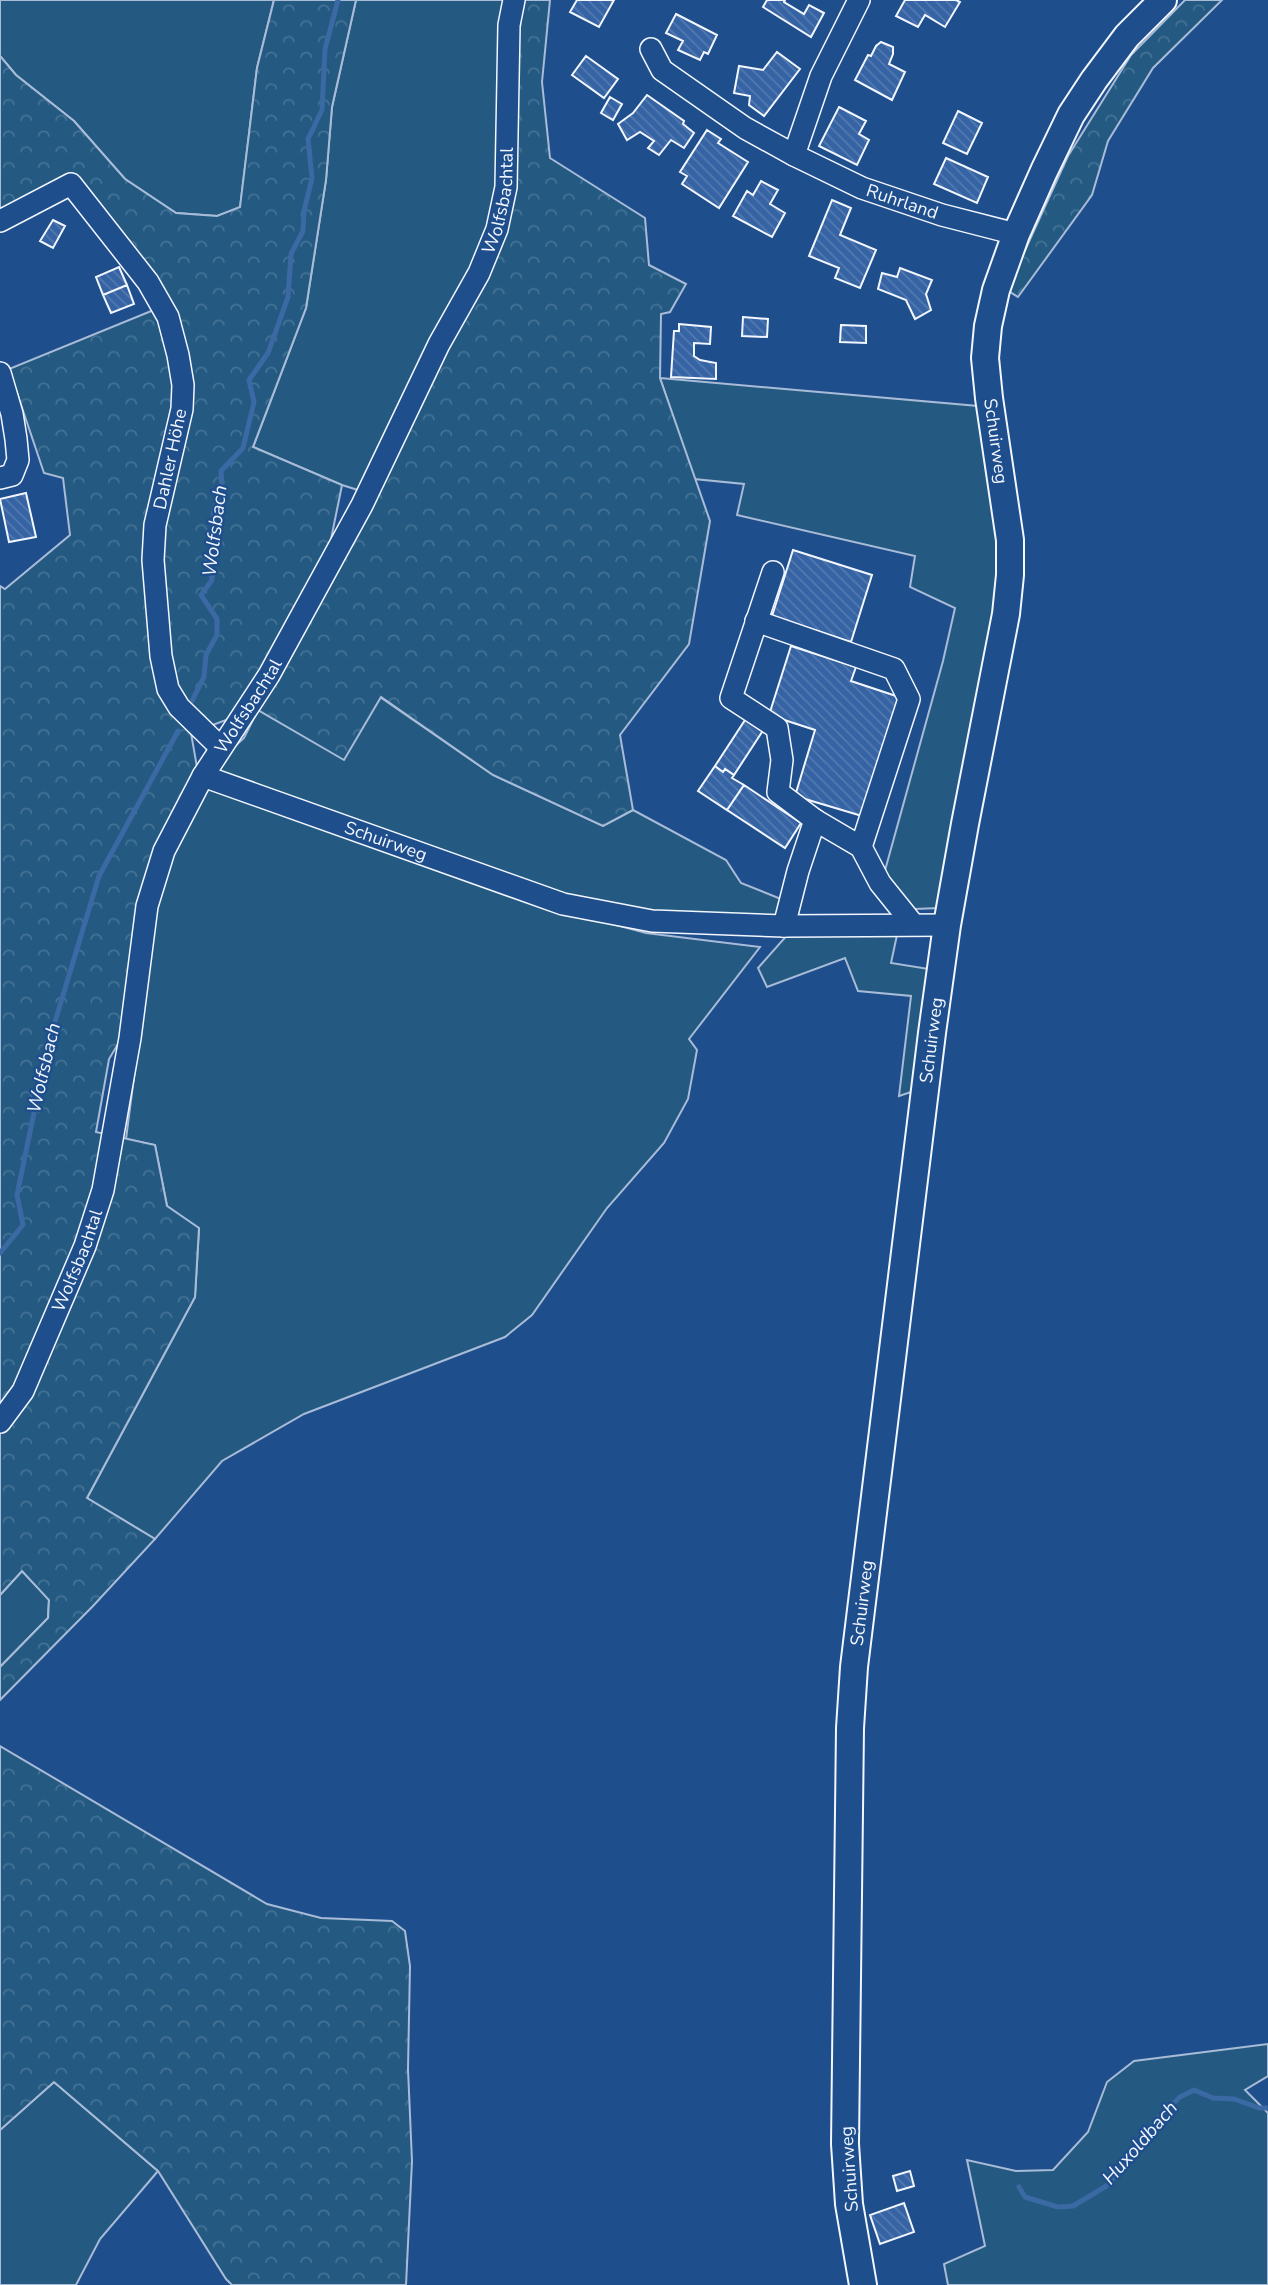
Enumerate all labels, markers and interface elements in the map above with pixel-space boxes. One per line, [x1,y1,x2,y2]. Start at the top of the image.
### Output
street label: Wolfsbachtal [476,146,519,257]
street label: Ruhrland [863,178,941,225]
street label: Schuirweg [978,397,1014,485]
street label: Dahler Höhe [148,406,192,512]
water label: Wolfsbach [196,484,234,578]
street label: Wolfsbachtal [209,654,288,758]
street label: Schuirweg [341,815,430,867]
street label: Schuirweg [914,996,949,1084]
water label: Wolfsbach [21,1020,67,1116]
street label: Wolfsbachtal [46,1206,108,1316]
street label: Schuirweg [845,1559,879,1647]
water label: Huxoldbach [1096,2096,1184,2190]
street label: Schuirweg [834,2125,864,2213]

